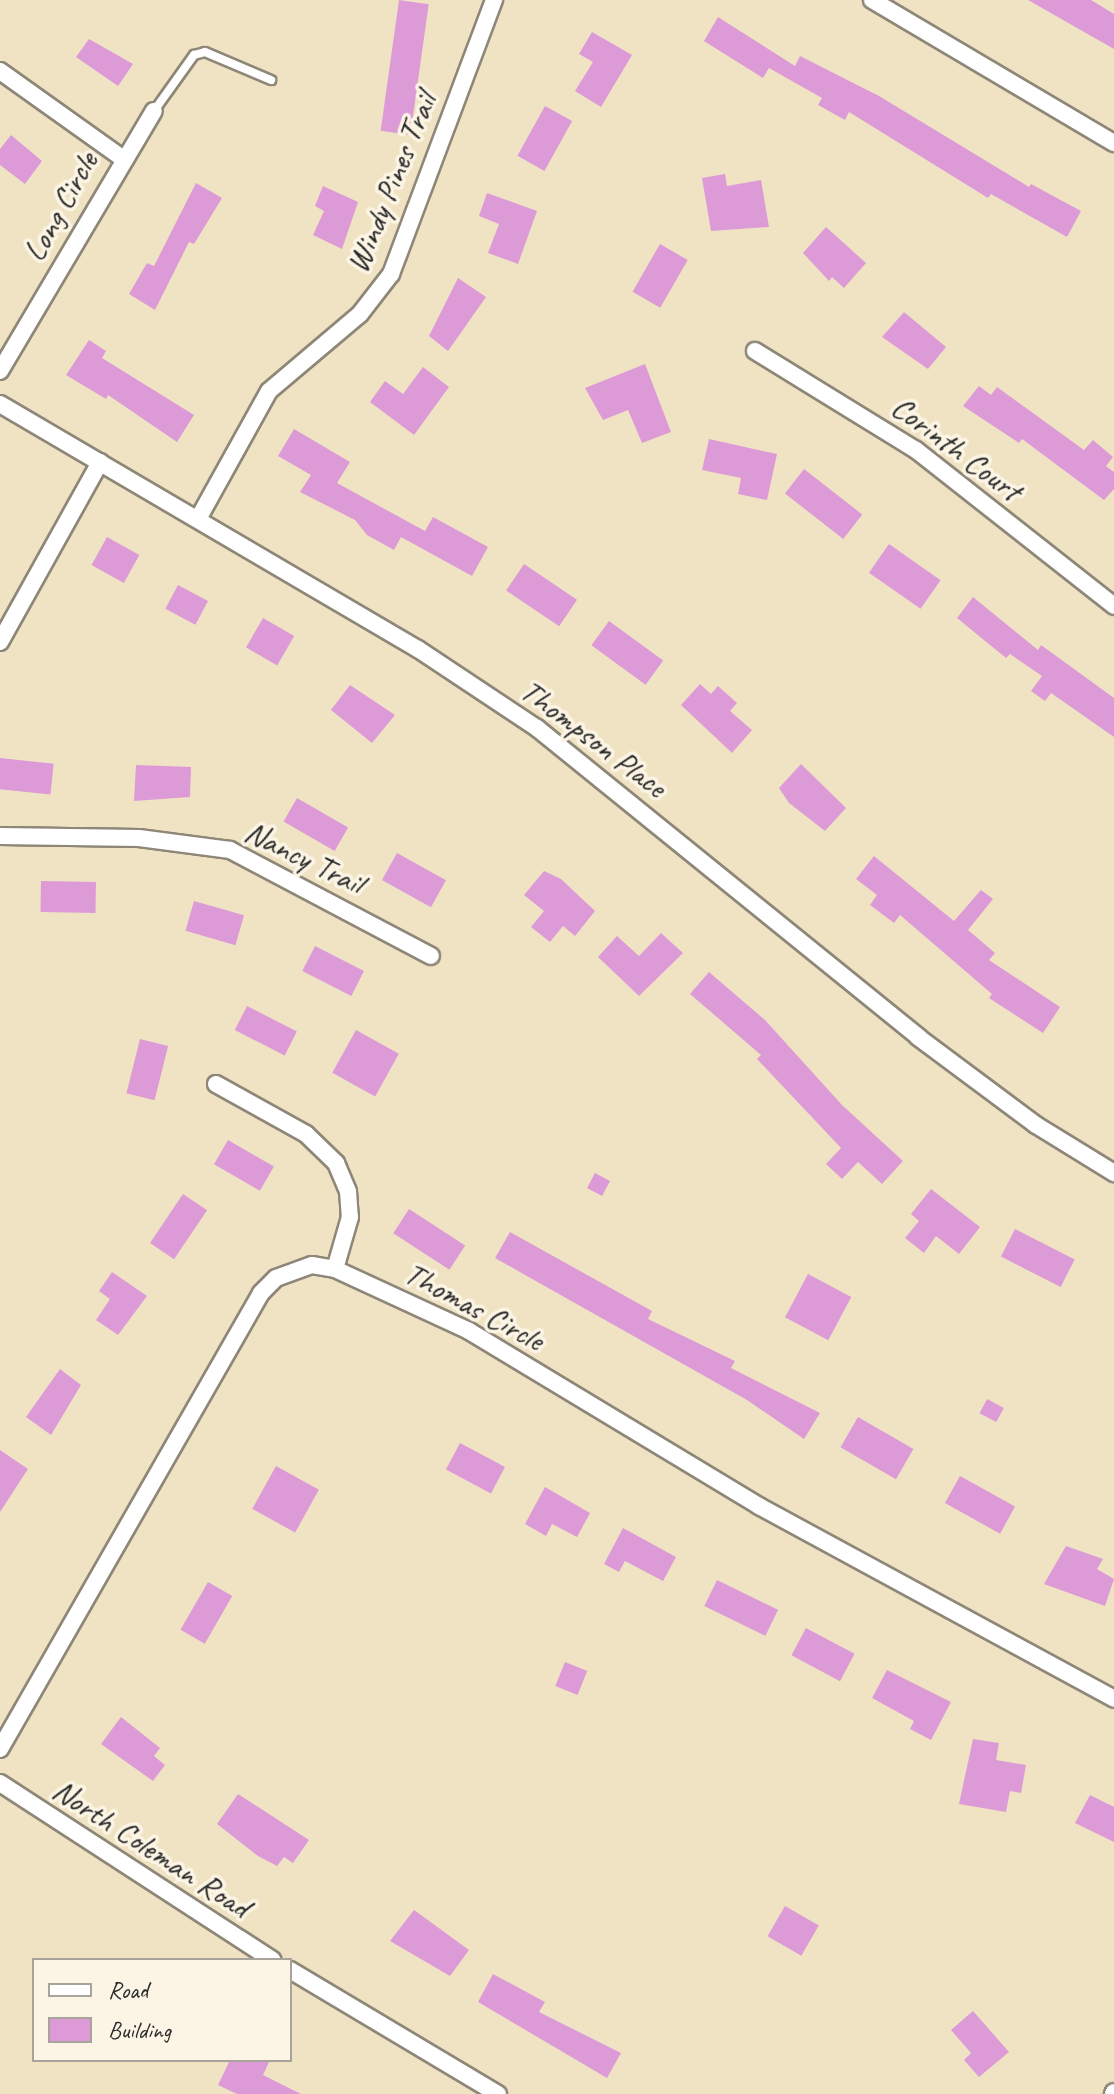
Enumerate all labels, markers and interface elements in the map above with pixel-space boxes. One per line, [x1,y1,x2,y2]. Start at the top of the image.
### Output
street label: Windy Pines Trail [339,88,445,278]
street label: Long Circle [16,146,106,268]
street label: Corinth Court [884,388,1028,510]
street label: Thompson Place [512,671,674,807]
street label: Nancy Trail [239,813,369,903]
street label: Thomas Circle [398,1254,550,1360]
street label: North Coleman Road [46,1771,256,1927]
legend [32,1958,292,2062]
text: Road [108,1975,148,2005]
text: Building [108,2015,171,2045]

